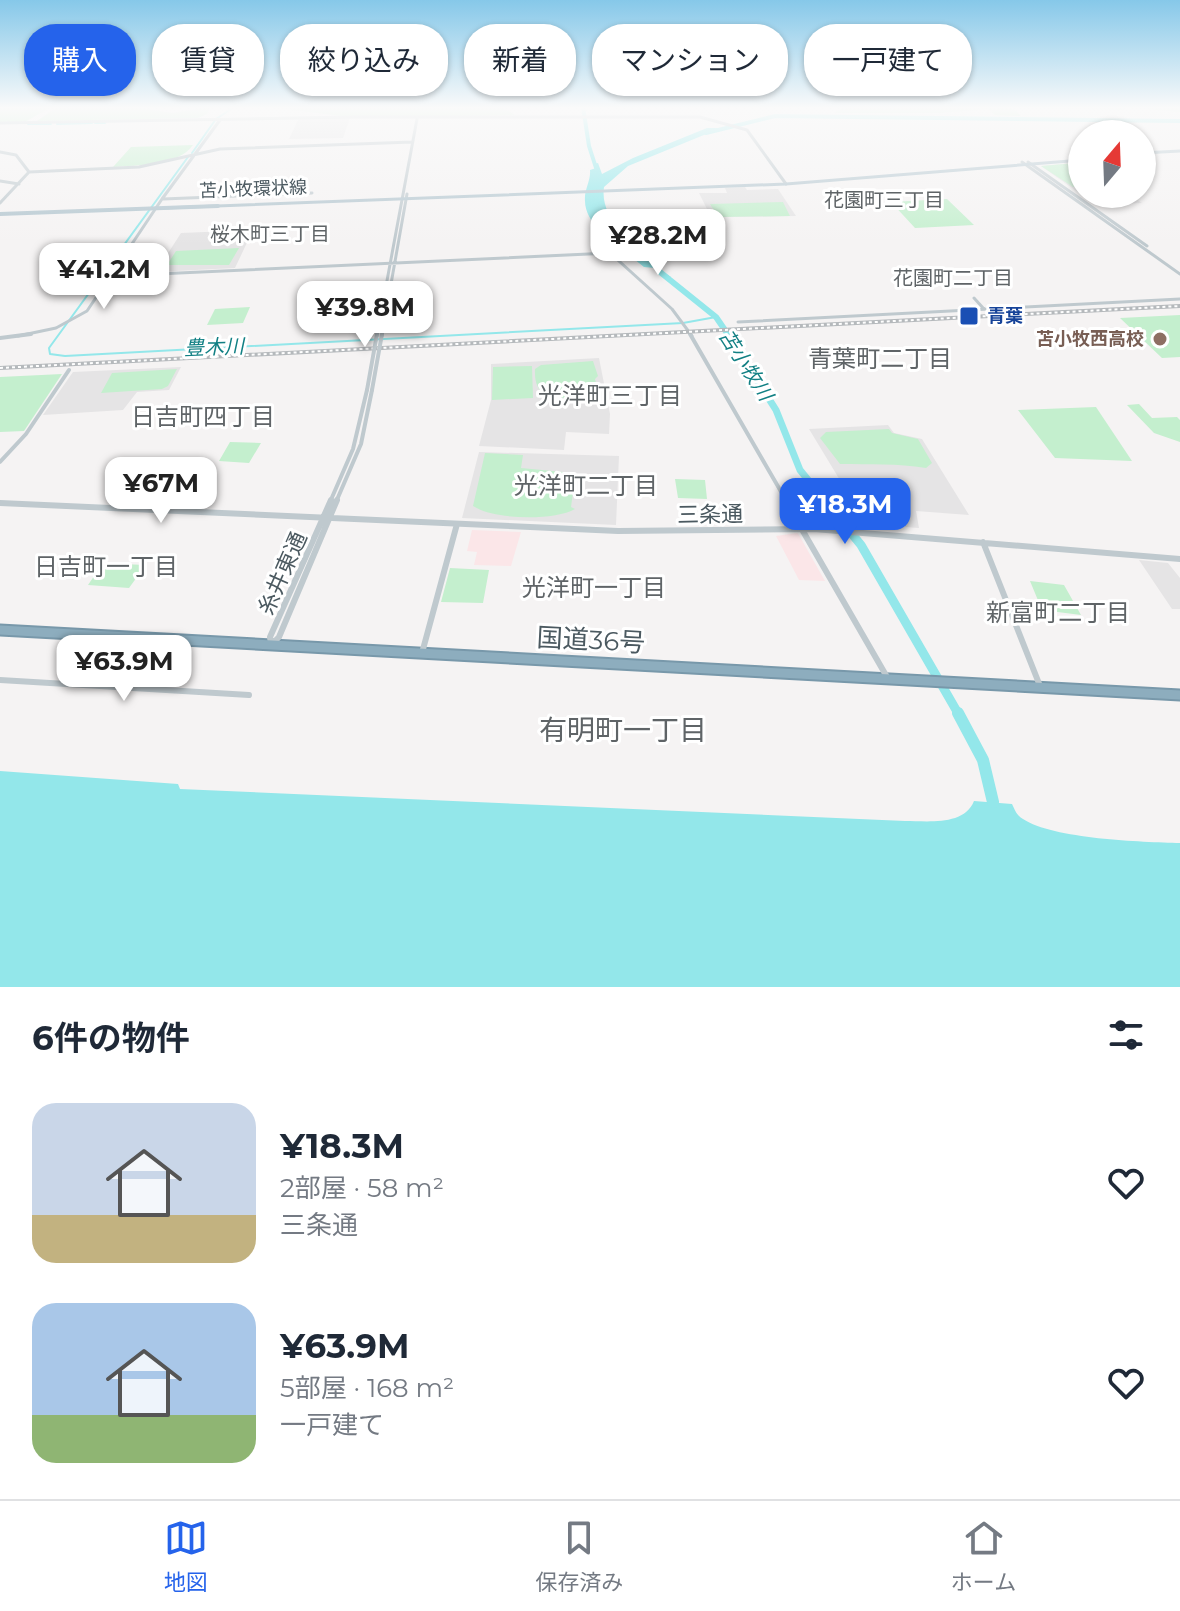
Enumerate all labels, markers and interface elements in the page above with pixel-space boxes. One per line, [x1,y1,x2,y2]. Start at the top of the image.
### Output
chip: 購入 [24,24,136,96]
chip: 賃貸 [152,24,264,96]
chip: 絞り込み [280,24,448,96]
chip: 新着 [464,24,576,96]
chip: マンション [592,24,788,96]
chip: 一戸建て [804,24,972,96]
north arrow [1068,120,1156,208]
map controls [1068,120,1156,208]
street label: 苫小牧環状線 [199,176,307,202]
district label: 花園町三丁目 [824,188,944,212]
pin: ¥28.2M [593,209,723,277]
text: ¥28.2M [608,219,708,251]
district label: 桜木町三丁目 [210,222,330,246]
pin: ¥41.2M [39,243,169,311]
text: ¥41.2M [57,253,151,285]
district label: 花園町二丁目 [893,266,1013,290]
pin: ¥39.8M [300,281,430,349]
text: ¥39.8M [315,291,415,323]
marker: 青葉 [958,305,980,327]
place label: 青葉 [987,305,1023,327]
water label: 苫小牧川 [714,325,779,407]
place label: 苫小牧西高校 [1036,328,1144,350]
marker: 苫小牧西高校 [1151,330,1169,348]
water label: 豊木川 [184,334,246,360]
district label: 青葉町二丁目 [808,344,952,373]
district label: 光洋町三丁目 [538,381,682,410]
district label: 日吉町四丁目 [131,402,275,431]
pin: ¥67M [114,457,208,525]
text: ¥67M [123,467,199,499]
district label: 光洋町二丁目 [514,471,658,500]
pin: ¥18.3M [780,478,910,546]
text: ¥18.3M [798,488,892,520]
street label: 三条通 [677,500,743,529]
street label: 糸井東通 [252,528,313,619]
district label: 日吉町一丁目 [34,552,178,581]
district label: 光洋町一丁目 [522,573,666,602]
district label: 新富町二丁目 [986,598,1130,627]
street label: 国道36号 [536,621,646,659]
pin: ¥63.9M [59,635,189,703]
text: ¥63.9M [75,645,173,677]
district label: 有明町一丁目 [539,713,707,747]
icon: filters [1104,1013,1148,1057]
text: 6件の物件 [32,1017,190,1059]
text: ¥18.3M [280,1125,404,1167]
icon: home [96,1135,192,1231]
icon: heart [1104,1161,1148,1205]
text: 2部屋 · 58 m² [280,1172,444,1204]
text: 三条通 [280,1209,358,1241]
text: ¥63.9M [280,1325,409,1367]
icon: home [96,1335,192,1431]
icon: heart [1104,1361,1148,1405]
text: 5部屋 · 168 m² [280,1372,454,1404]
text: 一戸建て [280,1409,384,1441]
tab: 地図 [164,1516,208,1596]
tab: 保存済み [535,1516,623,1596]
tab: ホーム [951,1516,1016,1596]

